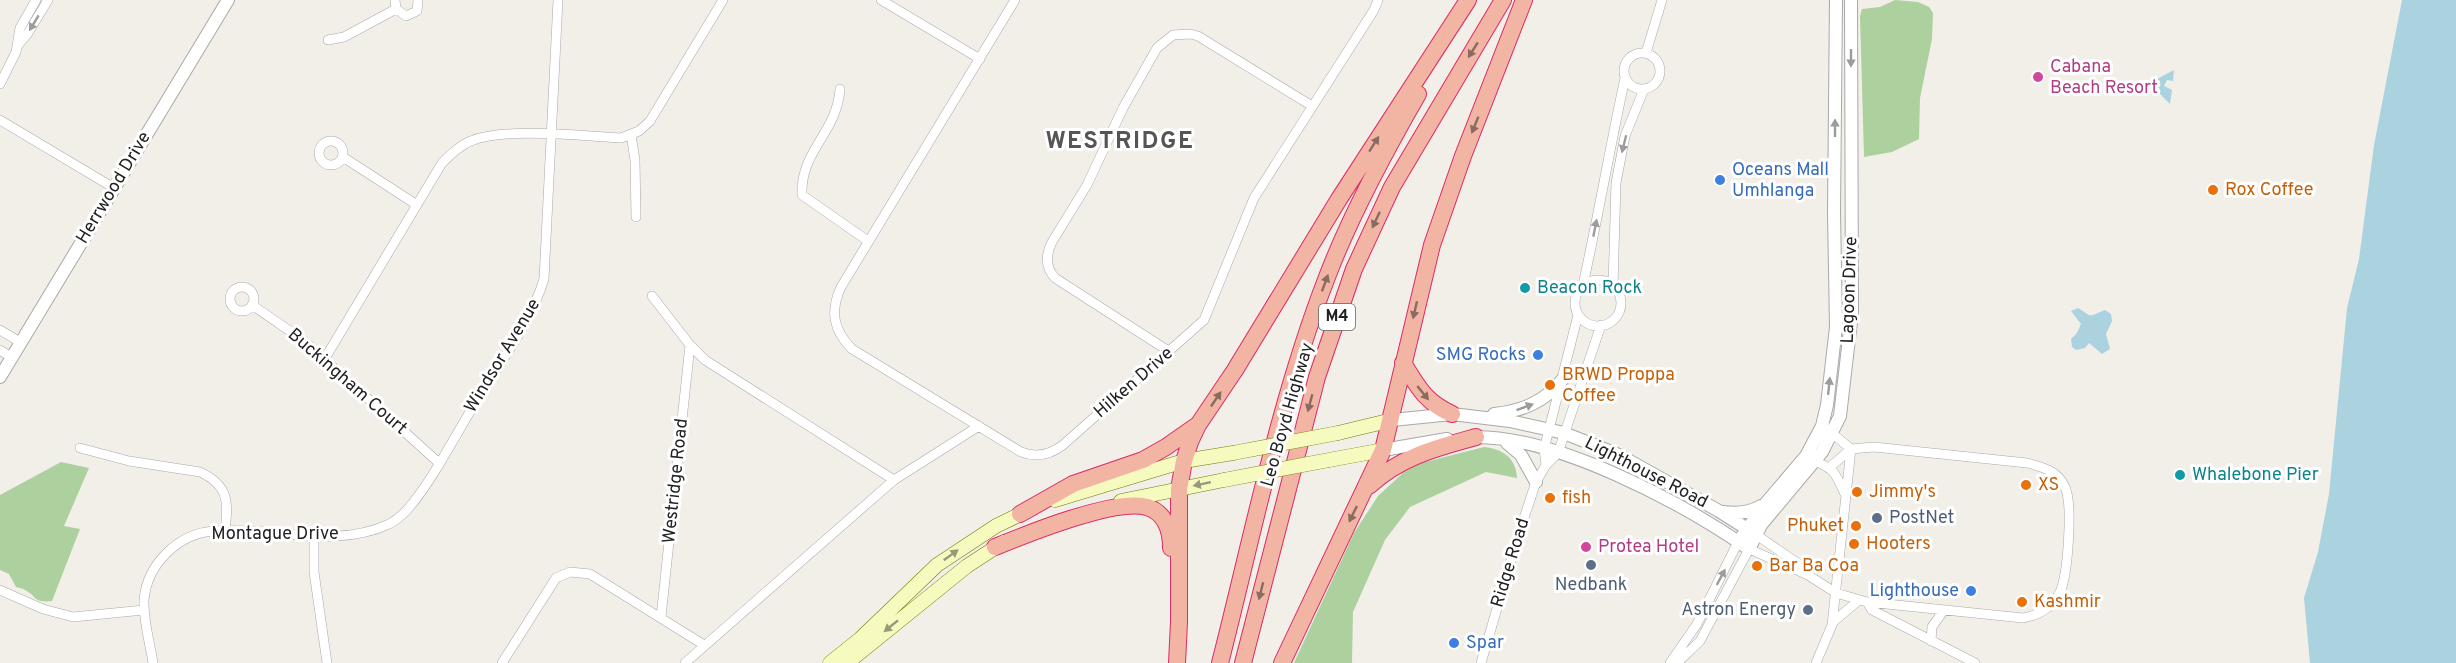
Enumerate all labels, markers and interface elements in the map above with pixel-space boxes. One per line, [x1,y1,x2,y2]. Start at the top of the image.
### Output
one-way arrow [28,15,39,31]
one-way arrow [1468,42,1479,59]
one-way arrow [1846,49,1856,68]
place label: Cabana Beach Resort [2050,56,2158,100]
marker: Cabana Beach Resort [2031,70,2045,84]
one-way arrow [1470,116,1480,134]
one-way arrow [1830,119,1840,138]
district label: WESTRIDGE [1046,127,1194,157]
street label: Herrwood Drive [71,128,157,248]
one-way arrow [1618,134,1628,153]
one-way arrow [1368,136,1379,152]
place label: Oceans Mall Umhlanga [1732,159,1829,203]
marker: Oceans Mall Umhlanga [1713,173,1727,187]
place label: Rox Coffee [2225,179,2313,202]
marker: Rox Coffee [2206,183,2220,197]
one-way arrow [1372,211,1381,228]
one-way arrow [1591,219,1601,237]
street label: Lagoon Drive [1837,236,1863,344]
one-way arrow [1320,274,1330,292]
place label: Beacon Rock [1537,277,1642,300]
marker: Beacon Rock [1518,281,1532,295]
street label: Windsor Avenue [460,295,546,417]
one-way arrow [1410,301,1420,319]
road number: M4 [1319,304,1355,330]
street label: Buckingham Court [282,324,412,440]
street label: Leo Boyd Highway [1256,340,1320,490]
street label: Hilken Drive [1090,342,1178,424]
place label: SMG Rocks [1436,344,1526,367]
marker: SMG Rocks [1531,348,1545,362]
place label: BRWD Proppa Coffee [1562,364,1675,408]
one-way arrow [1824,376,1834,395]
marker: BRWD Proppa Coffee [1543,378,1557,392]
one-way arrow [1416,385,1429,401]
one-way arrow [1210,391,1221,407]
one-way arrow [1304,393,1314,412]
one-way arrow [1516,402,1534,412]
street label: Westridge Road [658,417,694,545]
street label: Lighthouse Road [1580,432,1712,514]
place label: Whalebone Pier [2192,464,2319,487]
marker: Whalebone Pier [2173,468,2187,482]
place label: XS [2038,474,2059,497]
marker: XS [2019,478,2033,492]
one-way arrow [1192,480,1211,489]
place label: Jimmy's [1869,481,1936,504]
marker: Jimmy's [1850,485,1864,499]
place label: fish [1562,487,1591,510]
marker: fish [1543,491,1557,505]
one-way arrow [1349,506,1358,523]
place label: PostNet [1889,507,1954,530]
marker: PostNet [1870,511,1884,525]
place label: Phuket [1787,515,1844,538]
street label: Ridge Road [1487,516,1535,610]
marker: Phuket [1849,519,1863,533]
street label: Montague Drive [211,523,339,546]
place label: Hooters [1866,533,1931,556]
place label: Protea Hotel [1598,536,1699,559]
marker: Hooters [1847,537,1861,551]
marker: Protea Hotel [1579,540,1593,554]
one-way arrow [943,549,959,561]
place label: Bar Ba Coa [1769,555,1859,578]
marker: Nedbank [1584,558,1598,572]
marker: Bar Ba Coa [1750,559,1764,573]
one-way arrow [1716,568,1726,585]
place label: Nedbank [1555,574,1627,597]
place label: Lighthouse [1869,580,1959,603]
one-way arrow [1256,583,1265,601]
marker: Lighthouse [1964,584,1978,598]
place label: Kashmir [2034,591,2101,614]
marker: Kashmir [2015,595,2029,609]
place label: Astron Energy [1681,599,1796,622]
marker: Astron Energy [1801,603,1815,617]
one-way arrow [884,619,899,631]
place label: Spar [1466,632,1504,655]
marker: Spar [1447,636,1461,650]

